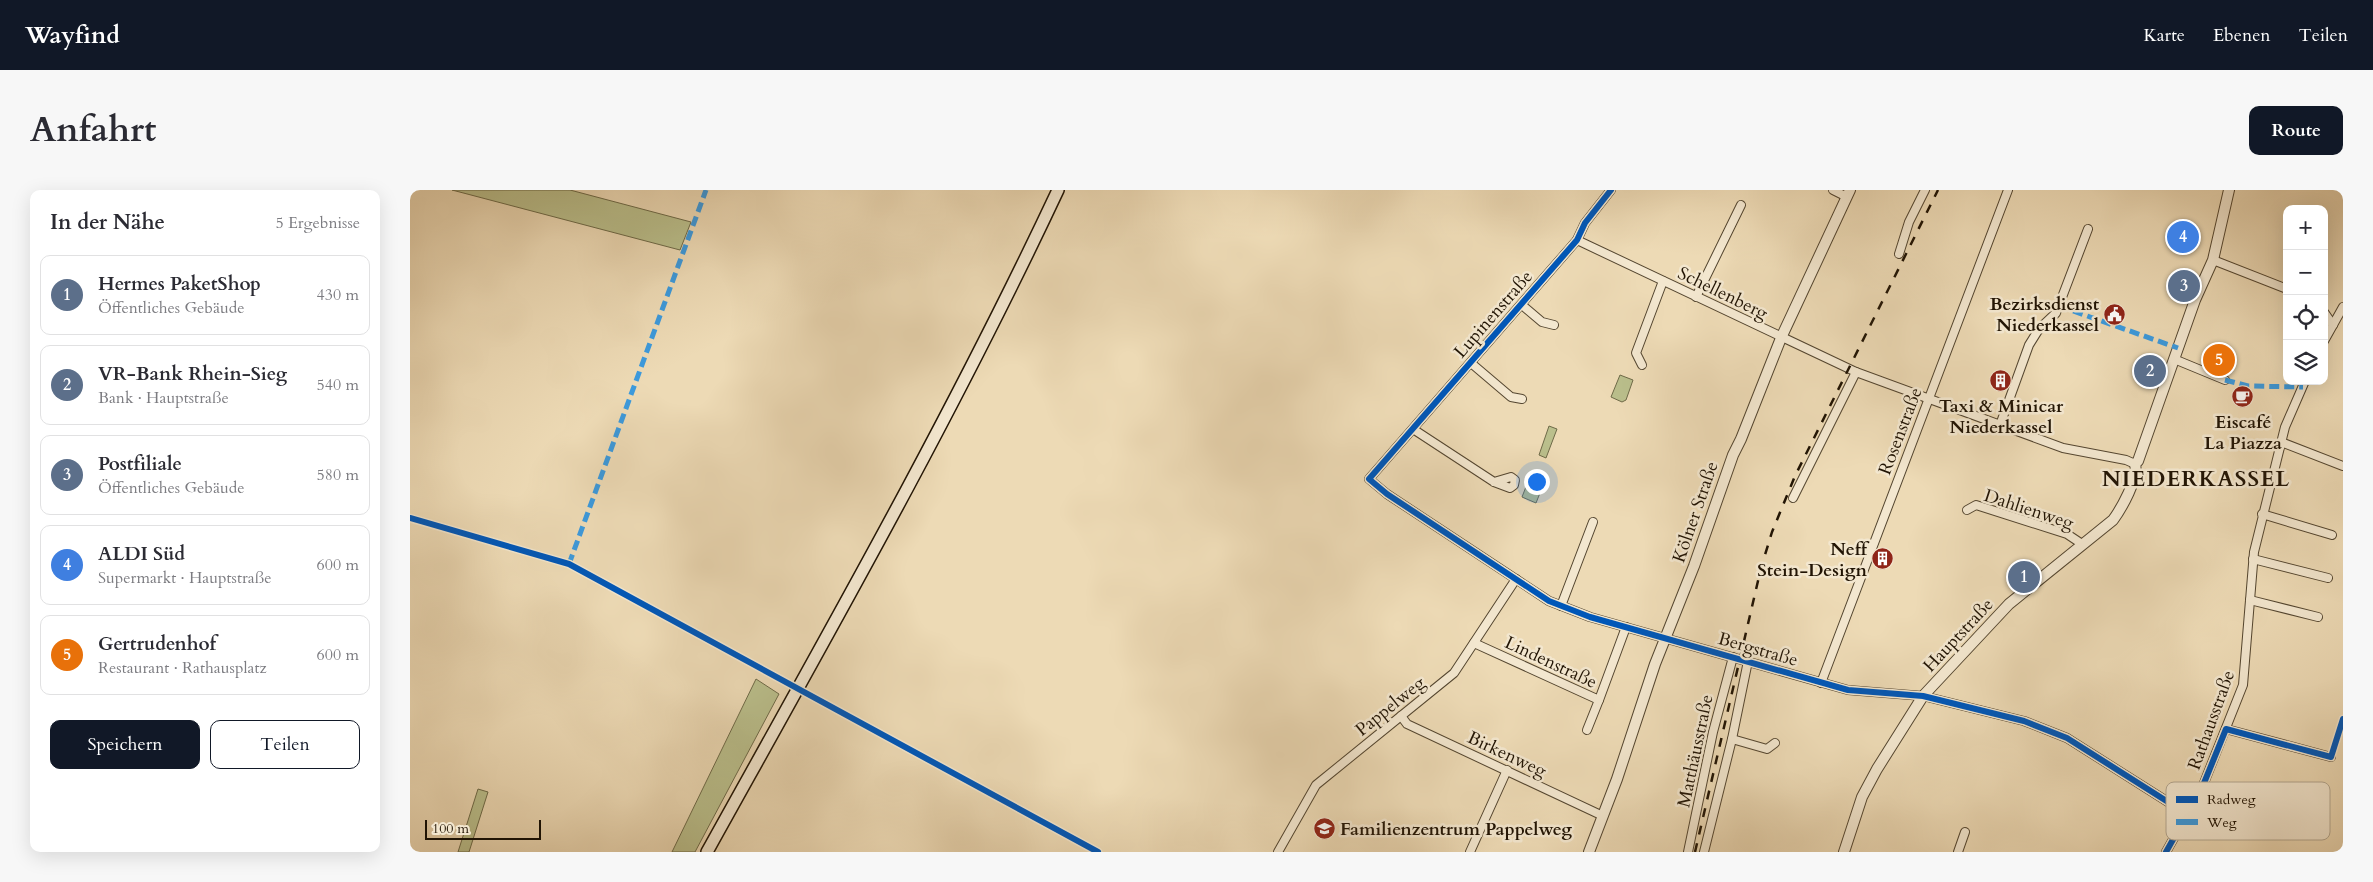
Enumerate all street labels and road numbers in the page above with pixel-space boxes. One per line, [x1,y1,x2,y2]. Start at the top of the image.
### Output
street label: Schellenberg [1674,261,1773,326]
street label: Lupinenstraße [1448,265,1539,364]
street label: Rosenstraße [1872,384,1929,478]
street label: Kölner Straße [1666,458,1724,566]
street label: Dahlienweg [1981,483,2078,536]
street label: Hauptstraße [1918,593,1999,678]
street label: Bergstraße [1715,626,1801,673]
street label: Lindenstraße [1501,630,1601,695]
street label: Rathausstraße [2182,667,2241,774]
street label: Pappelweg [1350,670,1431,742]
street label: Matthäusstraße [1671,692,1720,810]
street label: Birkenweg [1463,725,1551,784]

